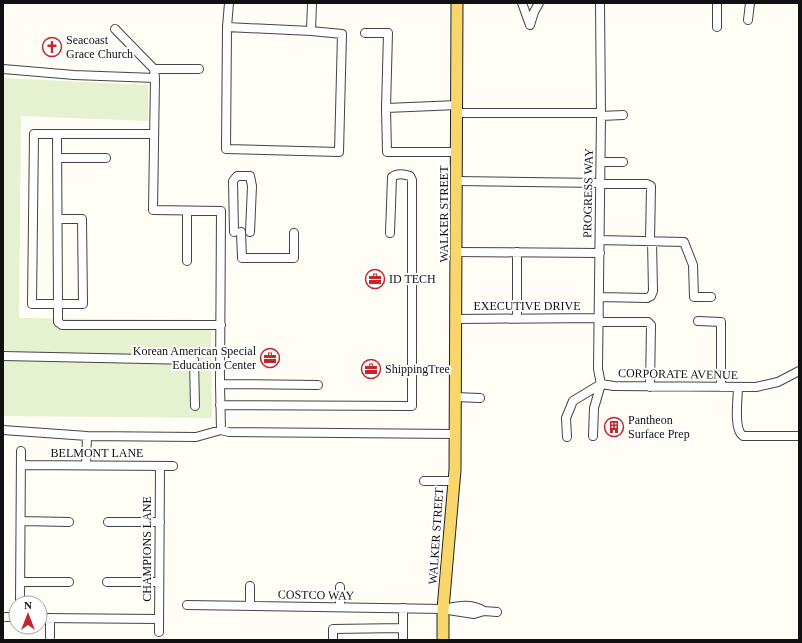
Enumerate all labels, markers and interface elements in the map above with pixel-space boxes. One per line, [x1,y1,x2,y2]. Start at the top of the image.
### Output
place label: Seacoast Grace Church [66,33,133,61]
church icon: Seacoast Grace Church [41,36,63,58]
street label: PROGRESS WAY [580,148,596,238]
street label: WALKER STREET [437,165,451,263]
office icon: ID TECH [364,268,386,290]
place label: ID TECH [389,272,436,286]
street label: EXECUTIVE DRIVE [474,299,580,313]
place label: Korean American Special Education Center [133,344,257,372]
office icon: Korean American Special Education Center [259,347,281,369]
office icon: ShippingTree [360,358,382,380]
place label: ShippingTree [385,362,450,376]
street label: CORPORATE AVENUE [618,366,738,382]
place label: Pantheon Surface Prep [628,413,690,441]
building icon: Pantheon Surface Prep [603,416,625,438]
street label: BELMONT LANE [51,446,143,460]
street label: WALKER STREET [426,486,446,585]
street label: CHAMPIONS LANE [140,496,154,602]
street label: COSTCO WAY [278,587,355,603]
north arrow [8,595,48,635]
text: N [24,599,32,611]

